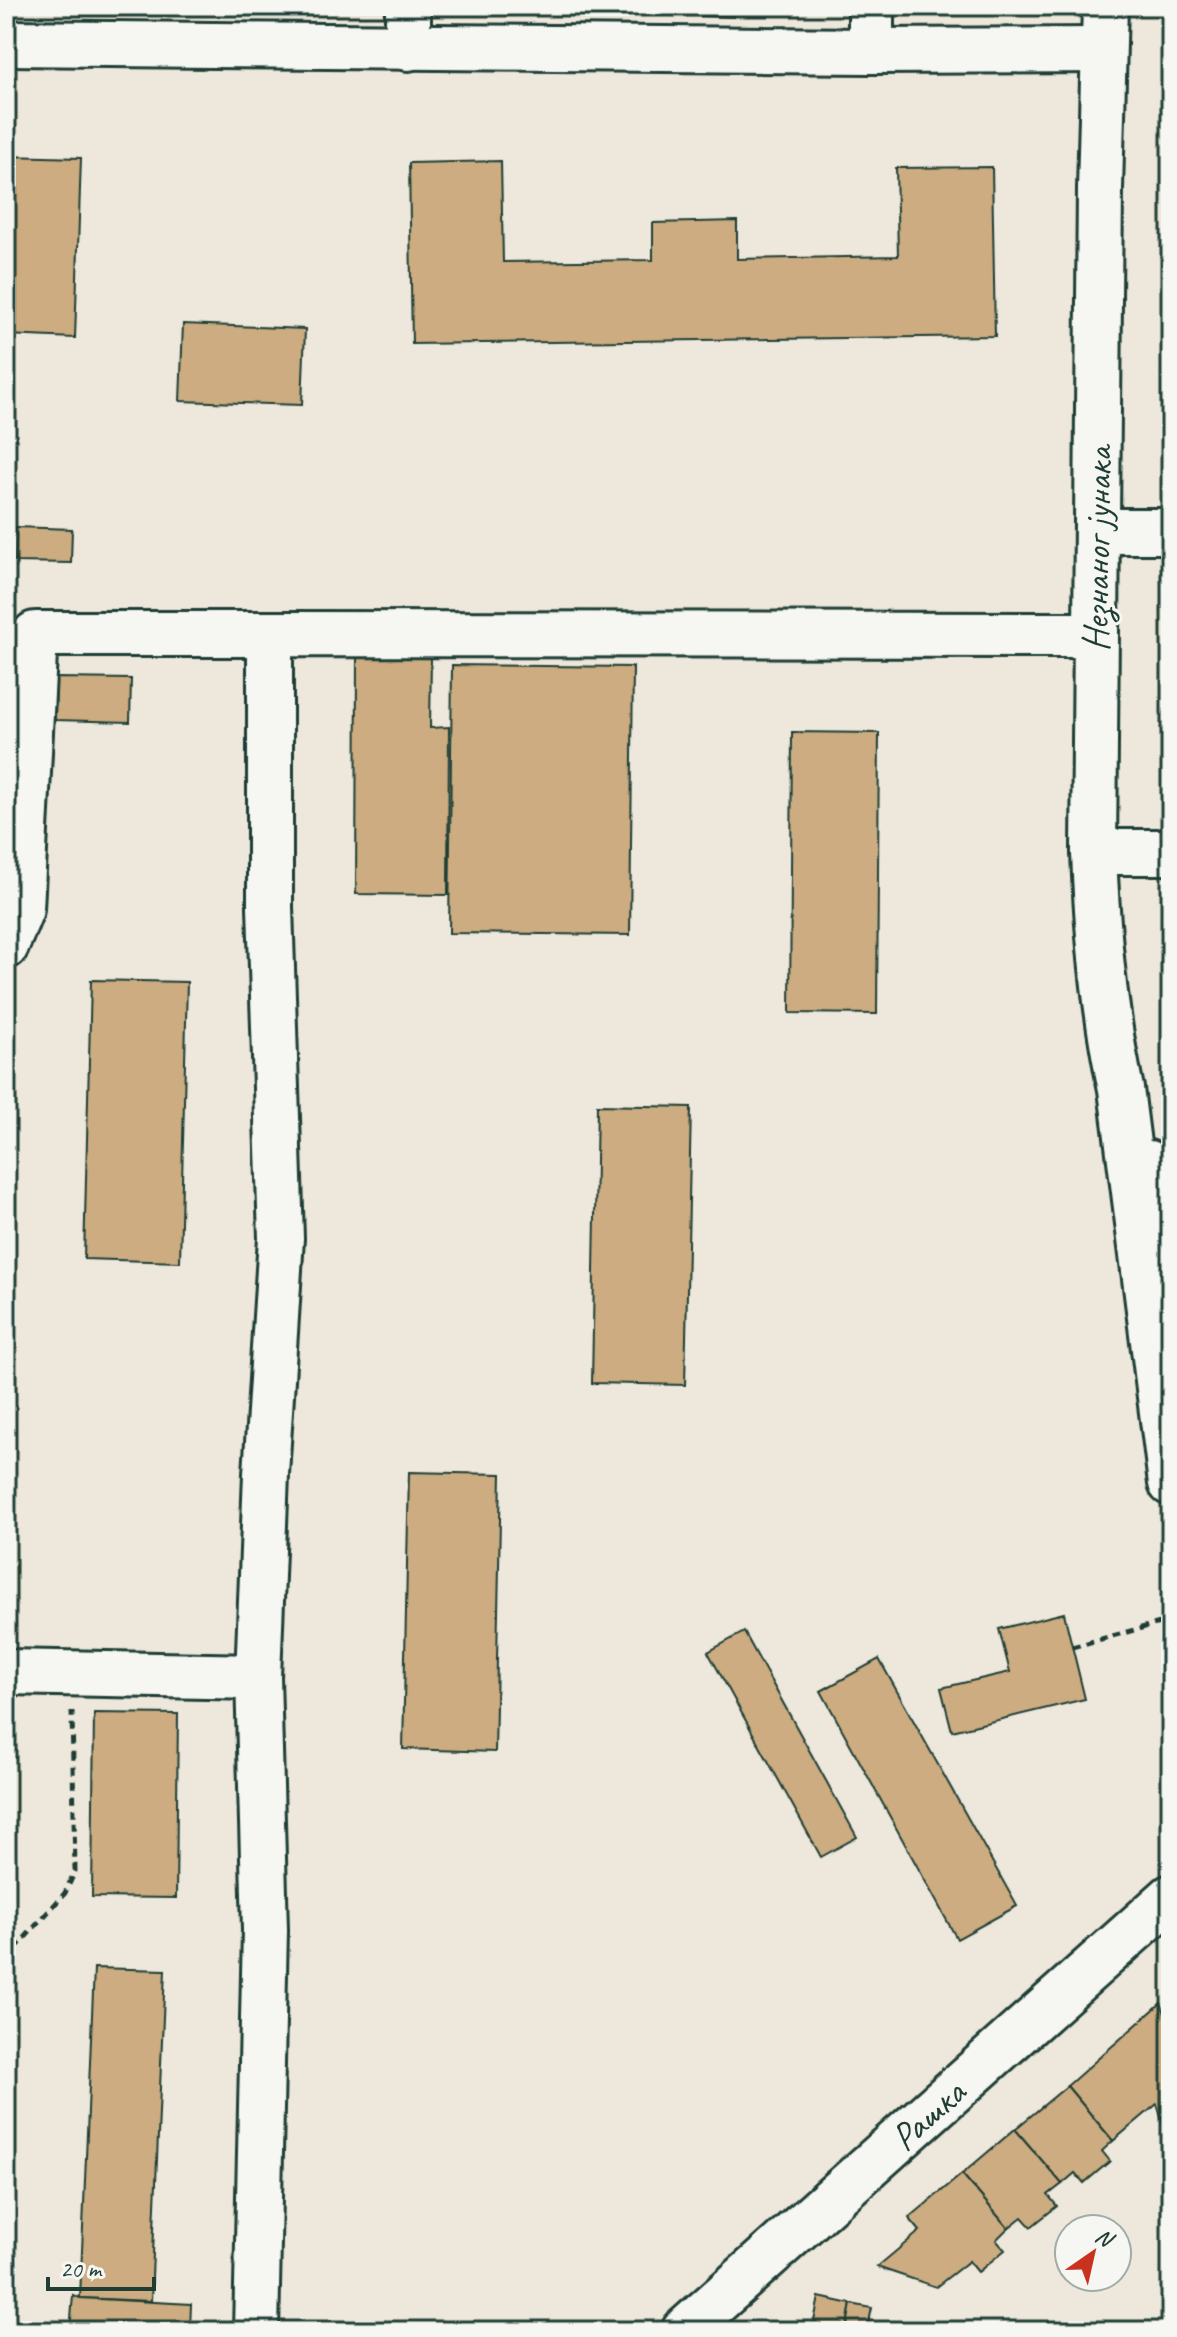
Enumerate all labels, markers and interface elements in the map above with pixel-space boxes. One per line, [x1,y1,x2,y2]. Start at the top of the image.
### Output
street label: Незнаног јунака [1072,443,1122,652]
street label: Рашка [881,2068,977,2161]
north arrow [1053,2213,1133,2293]
text: N [1090,2222,1120,2255]
scale bar [48,2241,154,2291]
text: 20 m [60,2254,103,2284]

